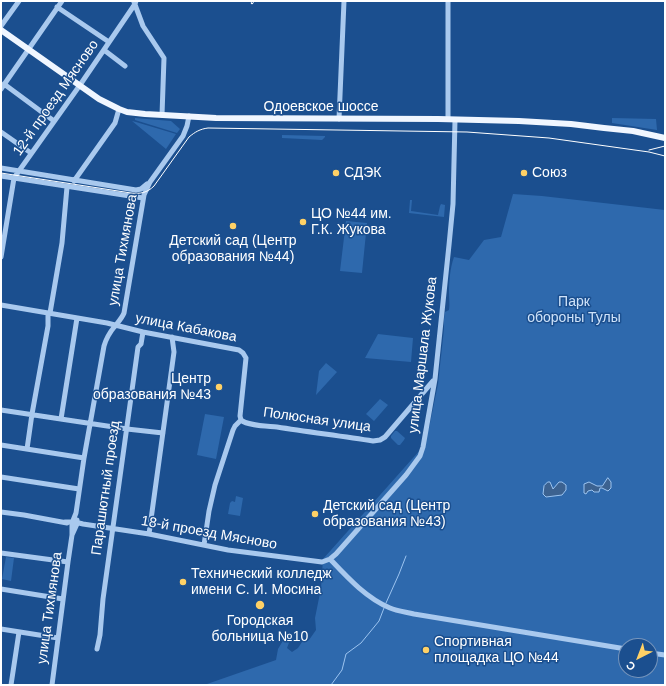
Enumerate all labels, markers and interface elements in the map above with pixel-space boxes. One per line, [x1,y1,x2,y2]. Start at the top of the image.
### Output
street label: 12-й проезд Мясново [10,37,102,159]
street label: Одоевское шоссе [263,99,379,115]
place label: СДЭК [344,165,382,181]
place label: Союз [532,165,567,181]
marker: СДЭК [331,168,341,178]
marker: Союз [519,168,529,178]
street label: улица Тихмянова [105,193,141,307]
place label: ЦО №44 им. Г.К. Жукова [311,206,392,238]
marker: ЦО №44 им. Г.К. Жукова [298,217,308,227]
marker: Детский сад (Центр образования №44) [228,221,238,231]
place label: Детский сад (Центр образования №44) [169,233,297,266]
street label: улица Маршала Жукова [405,276,441,434]
park label: Парк обороны Тулы [527,294,621,326]
street label: улица Кабакова [134,310,238,346]
place label: Центр образования №43 [93,371,211,404]
marker: Центр образования №43 [214,382,224,392]
street label: Полюсная улица [262,404,372,436]
street label: Парашютный проезд [88,420,124,556]
place label: Детский сад (Центр образования №43) [323,498,450,530]
marker: Детский сад (Центр образования №43) [310,509,320,519]
street label: 18-й проезд Мясново [140,513,278,553]
street label: улица Тихмянова [34,551,66,665]
place label: Технический колледж имени С. И. Мосина [191,566,332,598]
marker: Технический колледж имени С. И. Мосина [178,577,188,587]
marker: Городская больница №10 [254,599,266,611]
place label: Городская больница №10 [212,613,308,646]
place label: Спортивная площадка ЦО №44 [434,634,559,666]
north arrow [618,638,658,678]
marker: Спортивная площадка ЦО №44 [421,645,431,655]
text: С [624,659,638,673]

